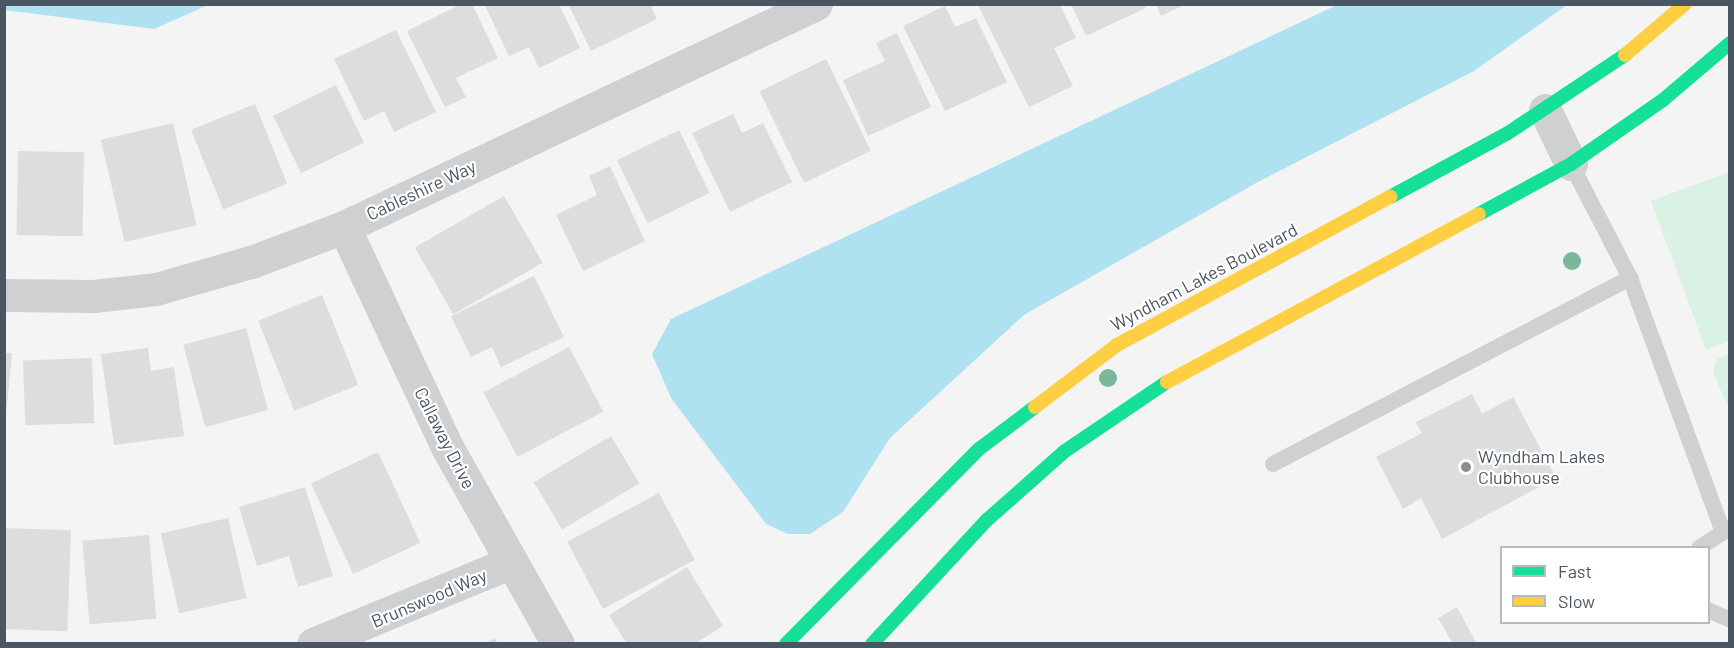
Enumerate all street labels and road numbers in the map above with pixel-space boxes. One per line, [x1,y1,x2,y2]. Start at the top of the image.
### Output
street label: Cableshire Way [363,155,479,225]
street label: Wyndham Lakes Boulevard [1107,218,1301,336]
street label: Callaway Drive [410,384,480,492]
street label: Brunswood Way [368,564,490,632]

